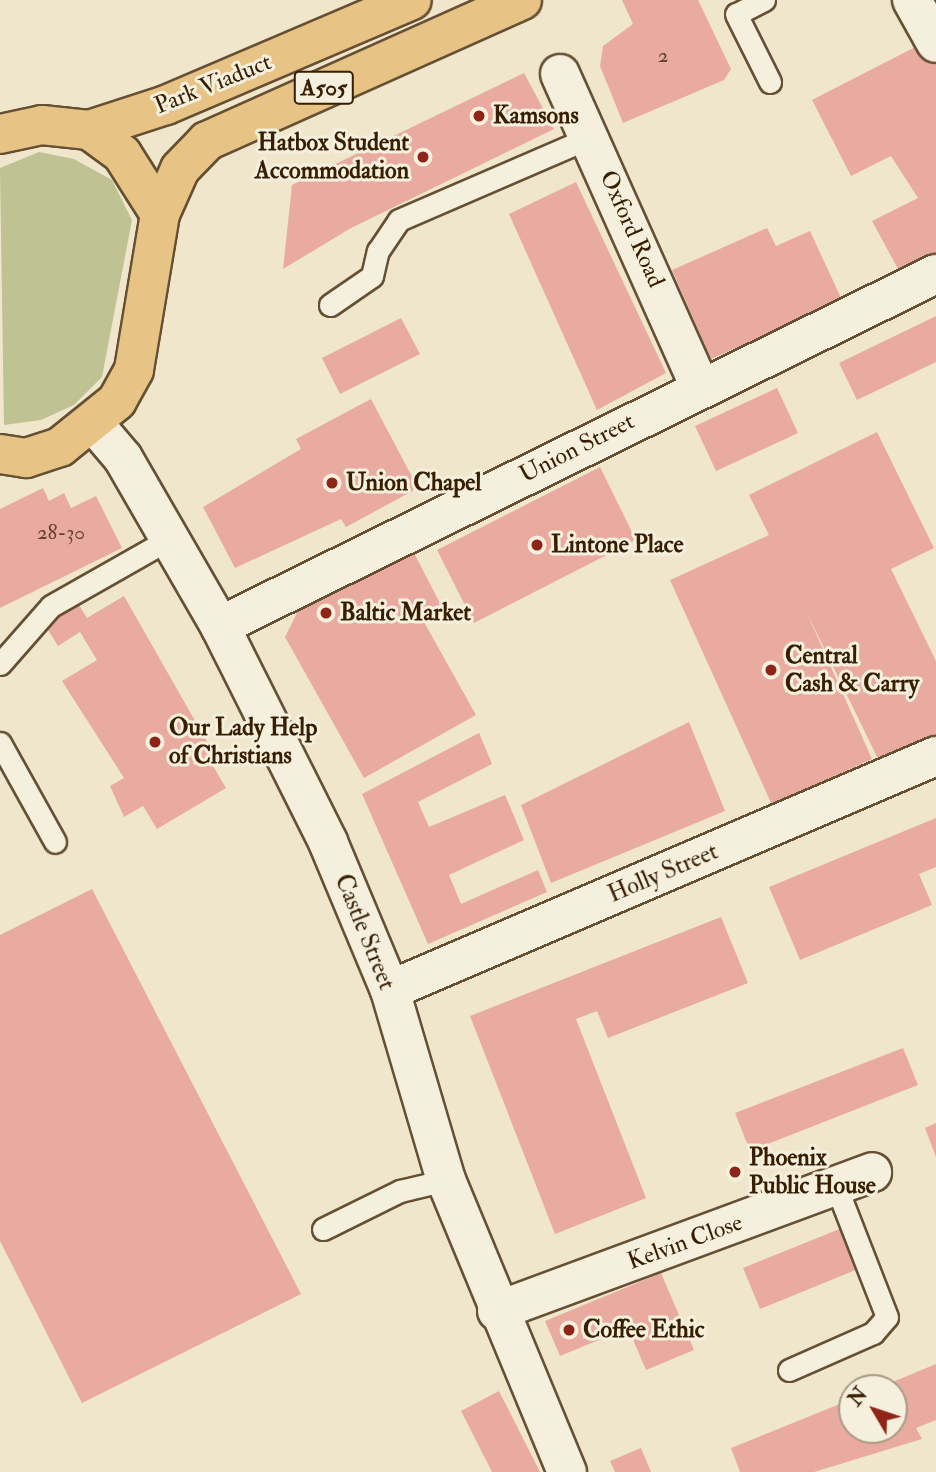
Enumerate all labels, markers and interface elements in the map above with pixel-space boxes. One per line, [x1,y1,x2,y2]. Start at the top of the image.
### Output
house number: 2 [658,43,668,69]
street label: Park Viaduct [150,48,276,120]
road number: A505 [292,68,356,108]
place label: Kamsons [493,102,579,130]
marker: Kamsons [471,108,487,124]
place label: Hatbox Student Accommodation [255,129,409,185]
marker: Hatbox Student Accommodation [415,149,431,165]
street label: Oxford Road [593,166,671,292]
street label: Union Street [515,407,639,489]
place label: Union Chapel [346,469,481,497]
marker: Union Chapel [324,475,340,491]
house number: 28-30 [37,520,85,546]
place label: Lintone Place [551,531,683,559]
marker: Lintone Place [529,537,545,553]
place label: Baltic Market [340,599,471,627]
marker: Baltic Market [318,605,334,621]
place label: Central Cash & Carry [785,642,919,698]
marker: Central Cash & Carry [763,662,779,678]
place label: Our Lady Help of Christians [169,714,317,770]
marker: Our Lady Help of Christians [147,734,163,750]
street label: Holly Street [604,837,722,909]
street label: Castle Street [329,870,401,994]
place label: Phoenix Public House [749,1144,876,1200]
marker: Phoenix Public House [727,1164,743,1180]
street label: Kelvin Close [624,1208,746,1276]
place label: Coffee Ethic [583,1316,705,1344]
marker: Coffee Ethic [561,1322,577,1338]
north arrow [838,1374,908,1444]
text: N [844,1383,873,1411]

